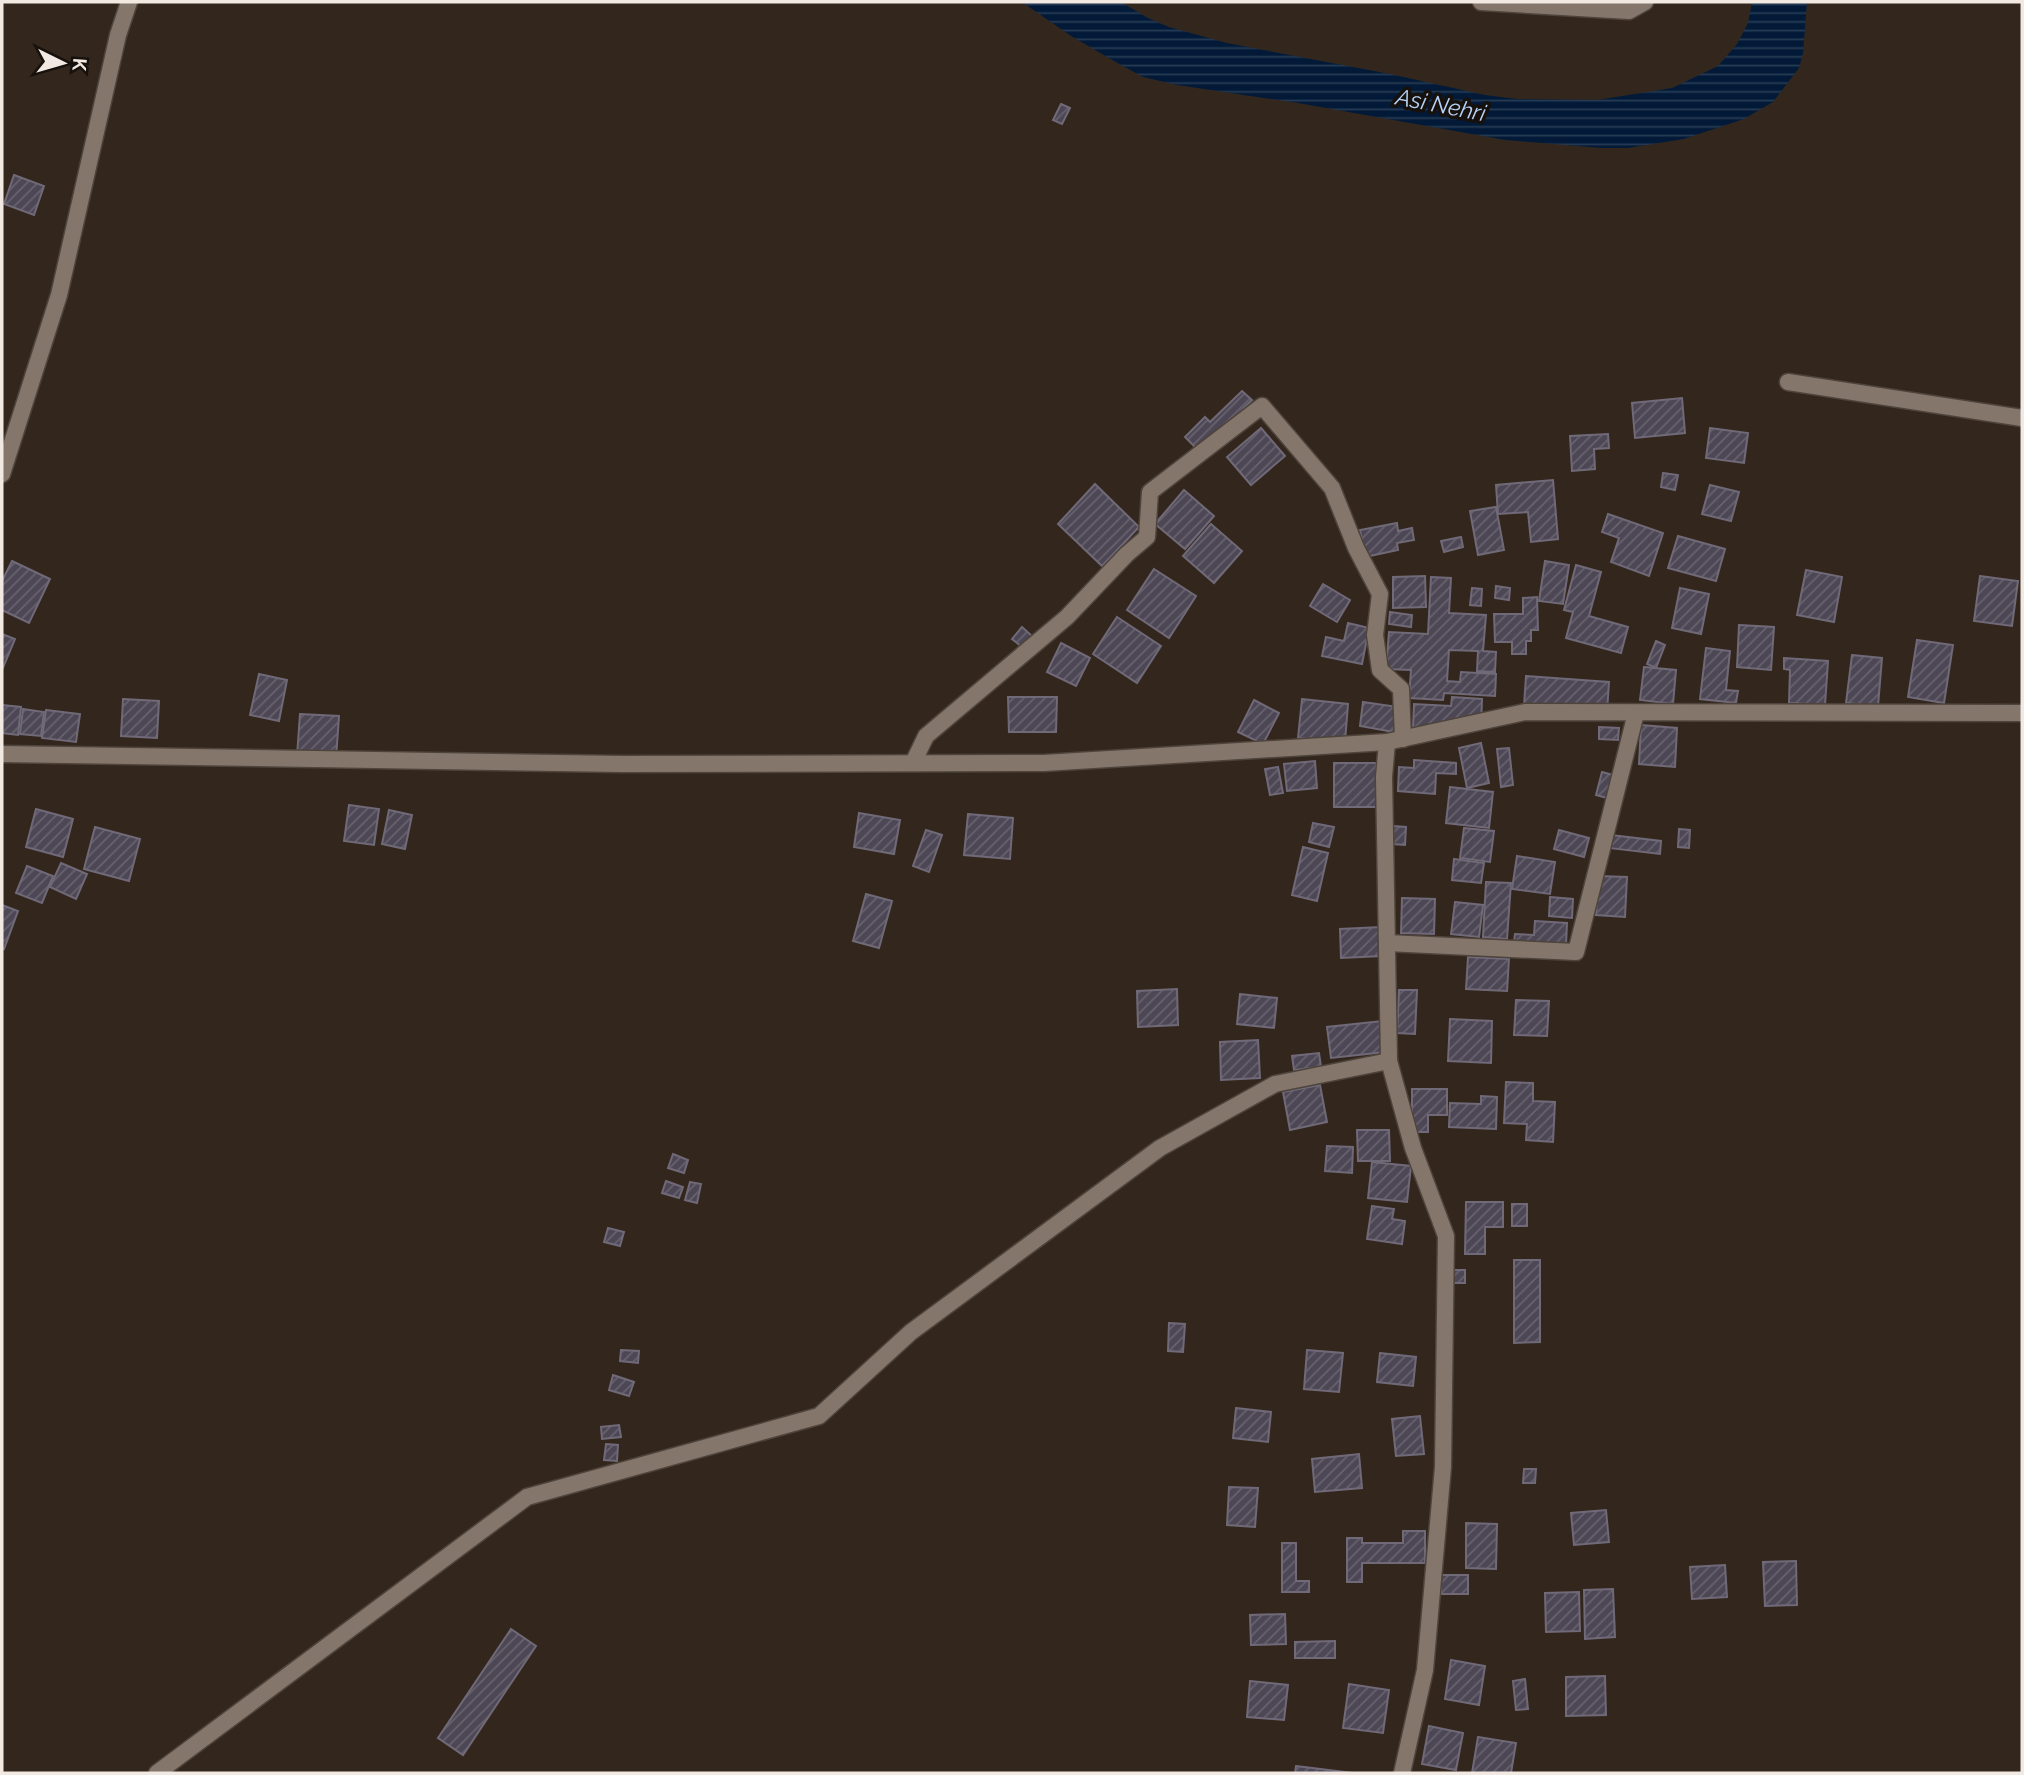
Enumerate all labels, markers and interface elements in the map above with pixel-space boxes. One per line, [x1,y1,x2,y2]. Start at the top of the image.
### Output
north arrow [28,28,98,98]
text: K [68,57,91,72]
water label: Asi Nehri [1392,82,1489,127]

